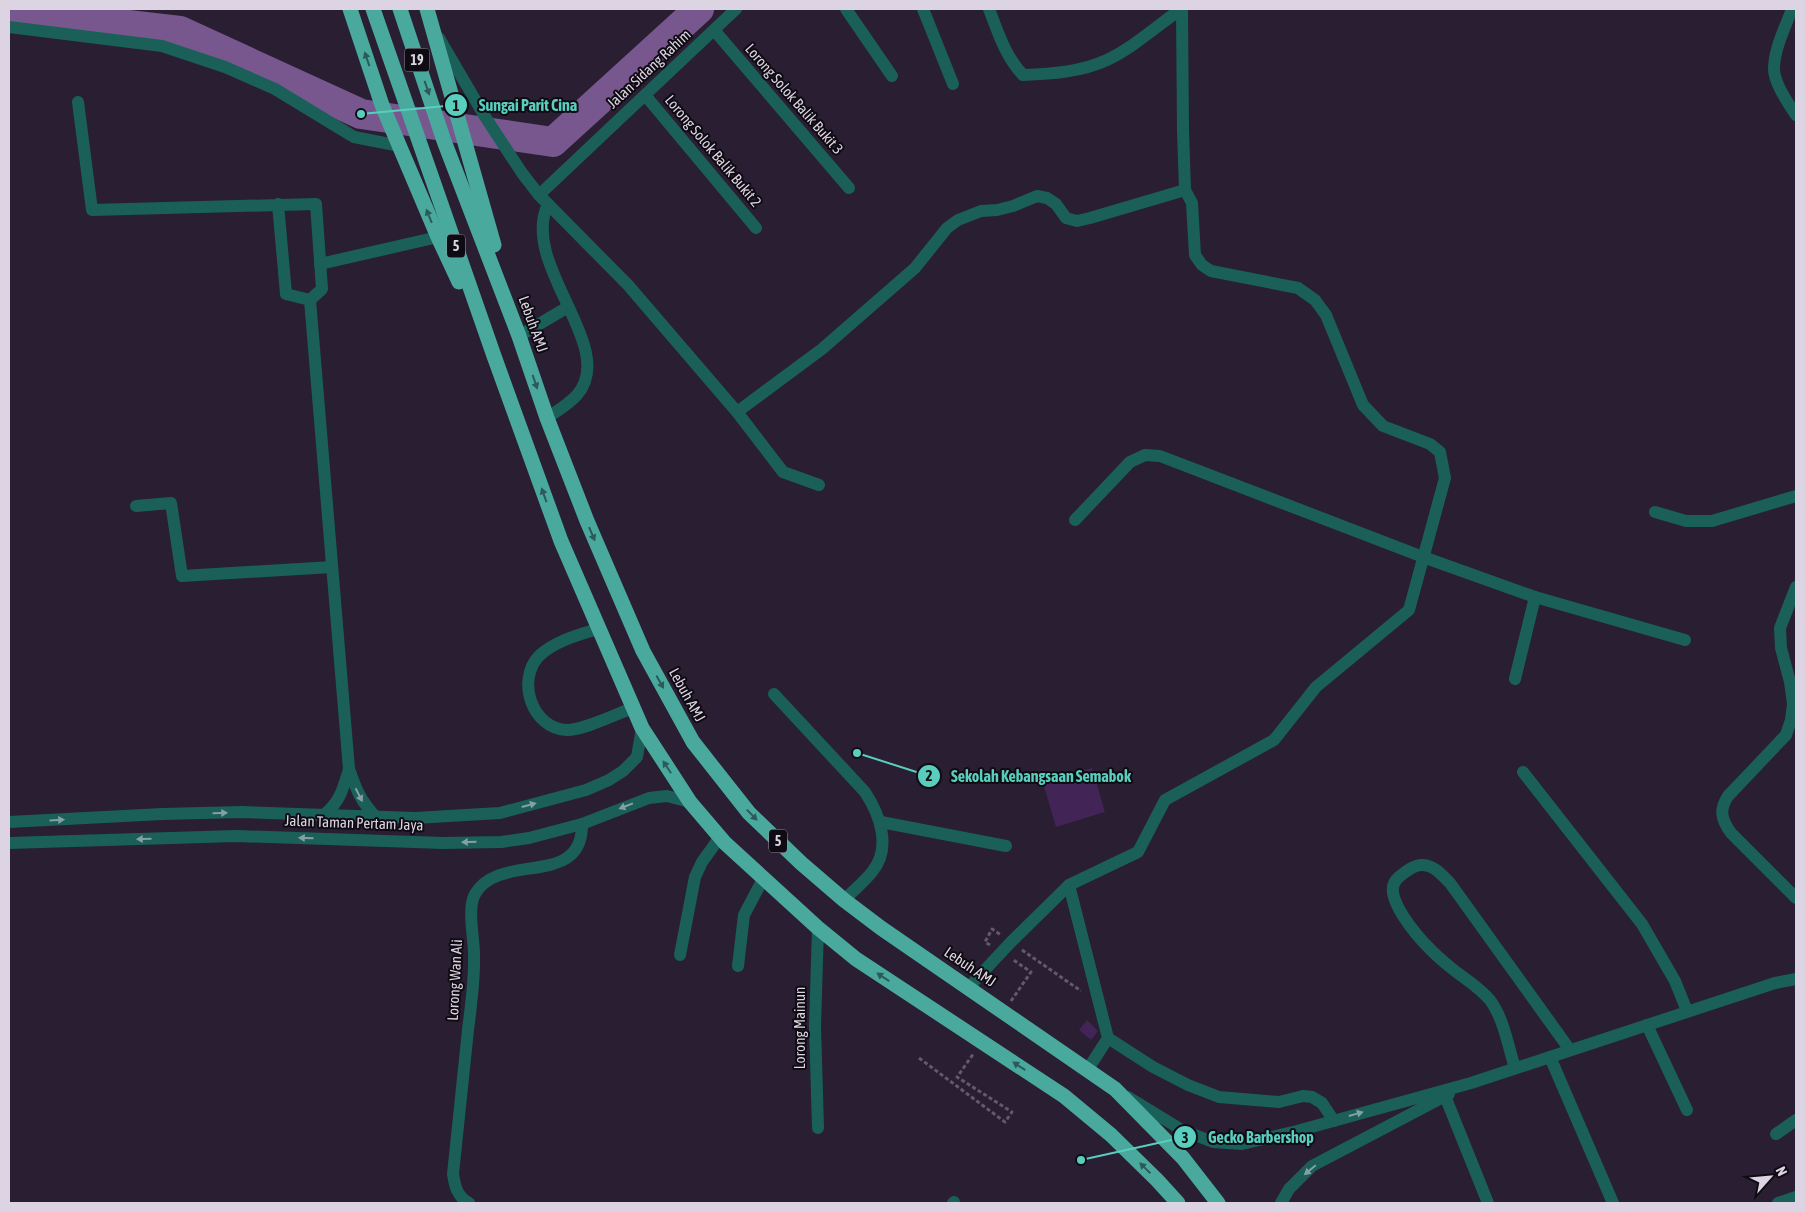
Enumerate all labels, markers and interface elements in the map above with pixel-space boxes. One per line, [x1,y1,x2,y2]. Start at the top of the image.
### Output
street label: Jalan Sidang Rahim [603,26,694,112]
street label: Lorong Solok Balik Bukit 3 [742,40,847,157]
road number: 19 [404,48,430,72]
one-way arrow [363,51,370,66]
one-way arrow [423,81,431,96]
callout: Sungai Parit Cina [444,90,587,121]
street label: Lorong Solok Balik Bukit 2 [662,91,765,210]
text: Sungai Parit Cina [479,96,577,114]
text: 1 [452,97,460,114]
one-way arrow [425,209,433,223]
road number: 5 [447,235,465,258]
street label: Lebuh AMJ [515,293,551,354]
one-way arrow [532,375,539,390]
one-way arrow [540,487,548,502]
one-way arrow [589,527,597,541]
street label: Lebuh AMJ [666,665,709,724]
one-way arrow [656,675,664,689]
one-way arrow [663,761,672,774]
callout: Sekolah Kebangsaan Semabok [916,761,1141,792]
text: 2 [925,767,933,784]
text: Sekolah Kebangsaan Semabok [951,767,1132,785]
one-way arrow [355,788,363,802]
one-way arrow [521,801,536,809]
one-way arrow [618,803,633,810]
one-way arrow [212,808,228,816]
one-way arrow [746,809,758,821]
street label: Jalan Taman Pertam Jaya [284,812,424,833]
one-way arrow [50,815,66,823]
road number: 5 [769,829,787,852]
one-way arrow [298,834,314,842]
one-way arrow [136,835,152,843]
one-way arrow [460,838,476,846]
street label: Lorong Wan Ali [444,939,465,1021]
street label: Lebuh AMJ [941,943,999,990]
one-way arrow [876,972,890,981]
street label: Lorong Mainun [791,987,808,1069]
one-way arrow [1012,1061,1025,1071]
one-way arrow [1349,1110,1364,1118]
callout: Gecko Barbershop [1173,1122,1323,1153]
text: Gecko Barbershop [1208,1128,1314,1146]
text: 3 [1181,1129,1189,1146]
north arrow [1745,1152,1795,1202]
one-way arrow [1139,1162,1151,1174]
one-way arrow [1303,1164,1316,1175]
text: N [1773,1164,1791,1178]

